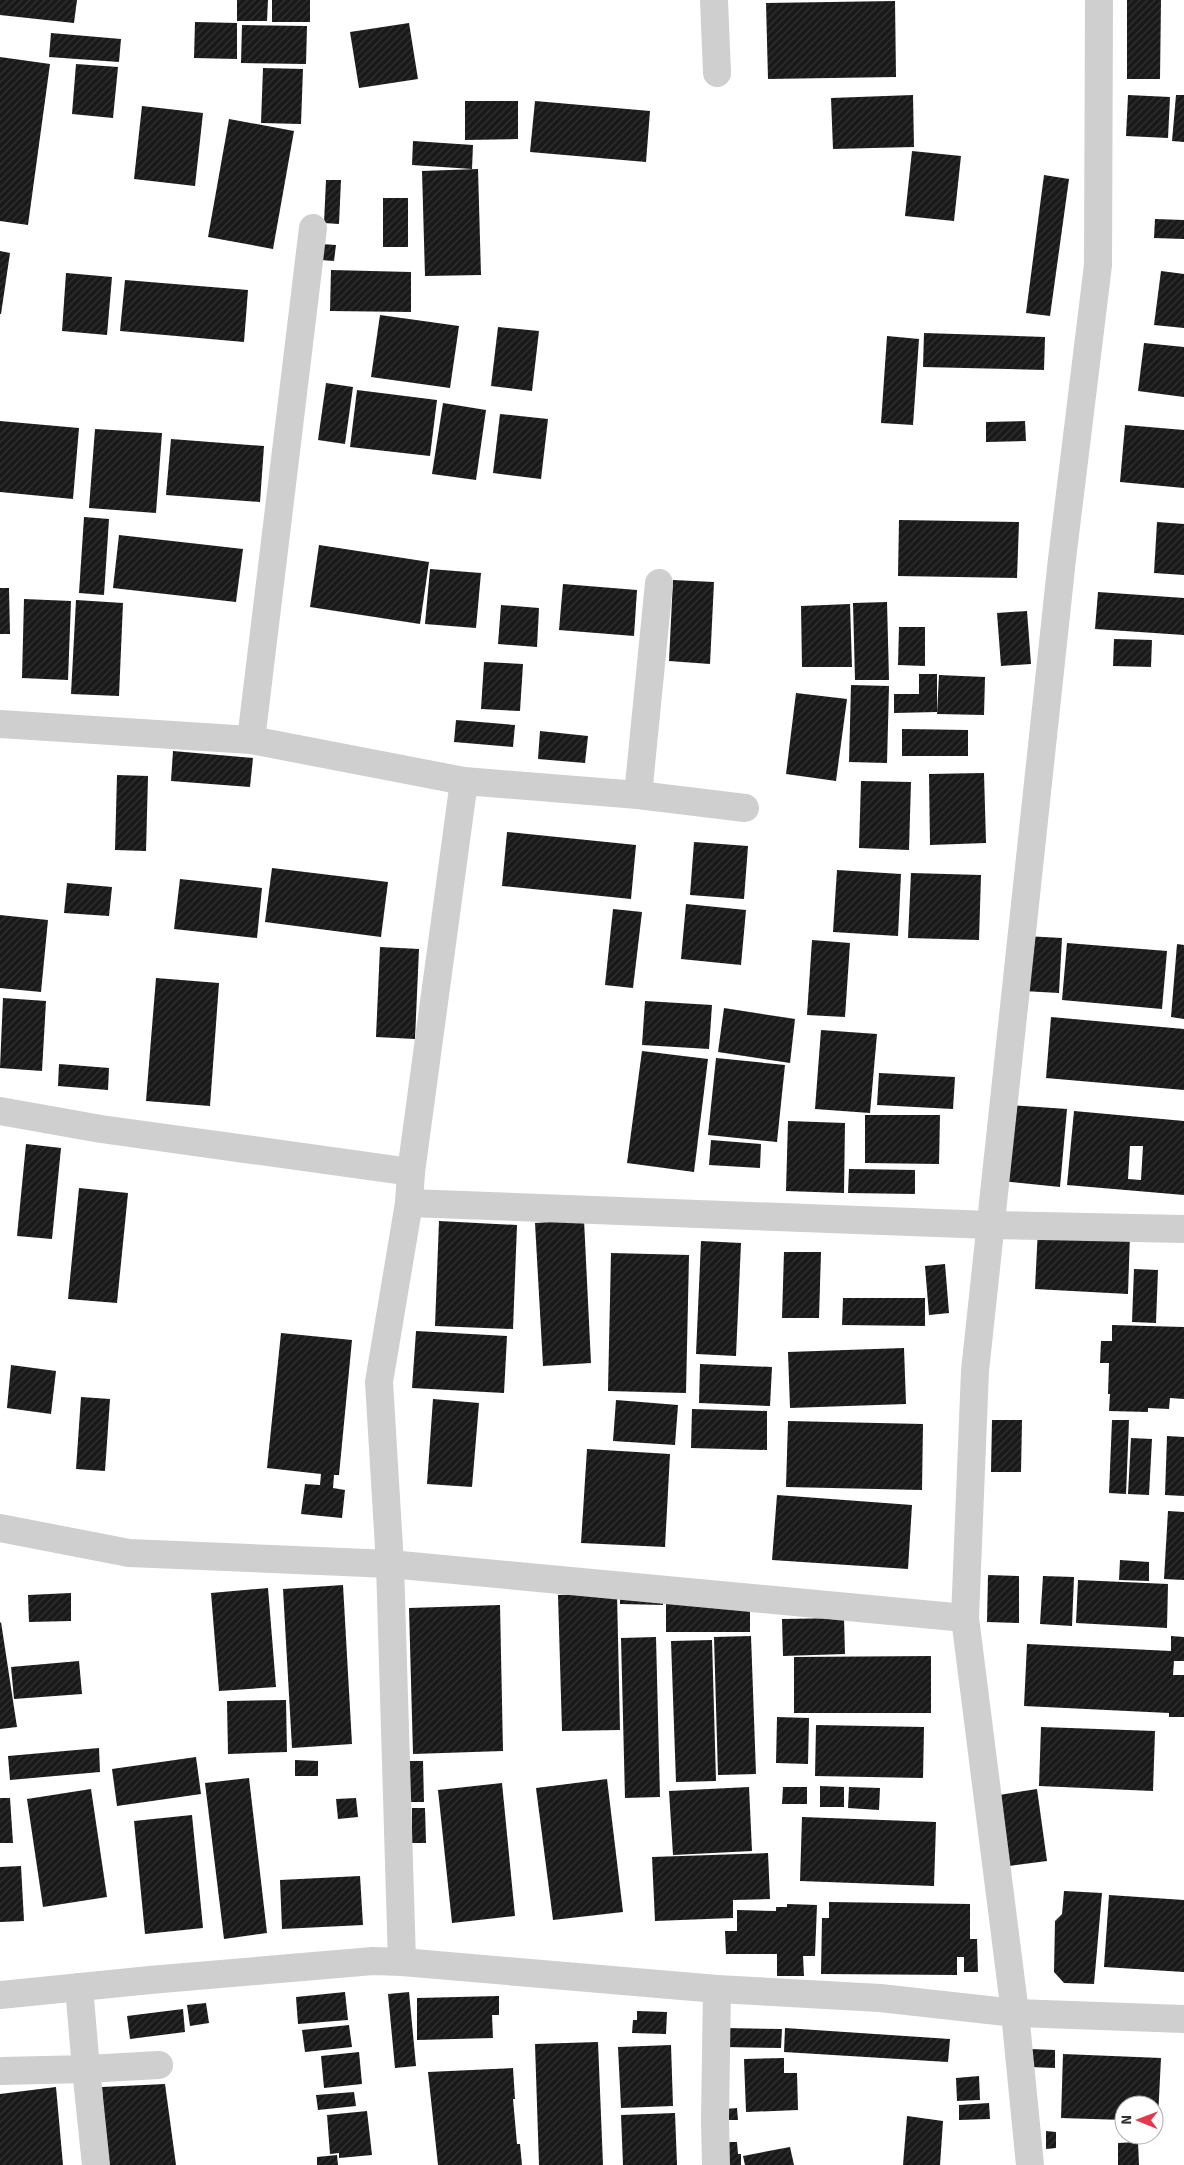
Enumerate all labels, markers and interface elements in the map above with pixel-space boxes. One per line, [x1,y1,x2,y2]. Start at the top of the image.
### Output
north arrow [1114,2095,1164,2145]
text: N [1118,2115,1135,2125]

